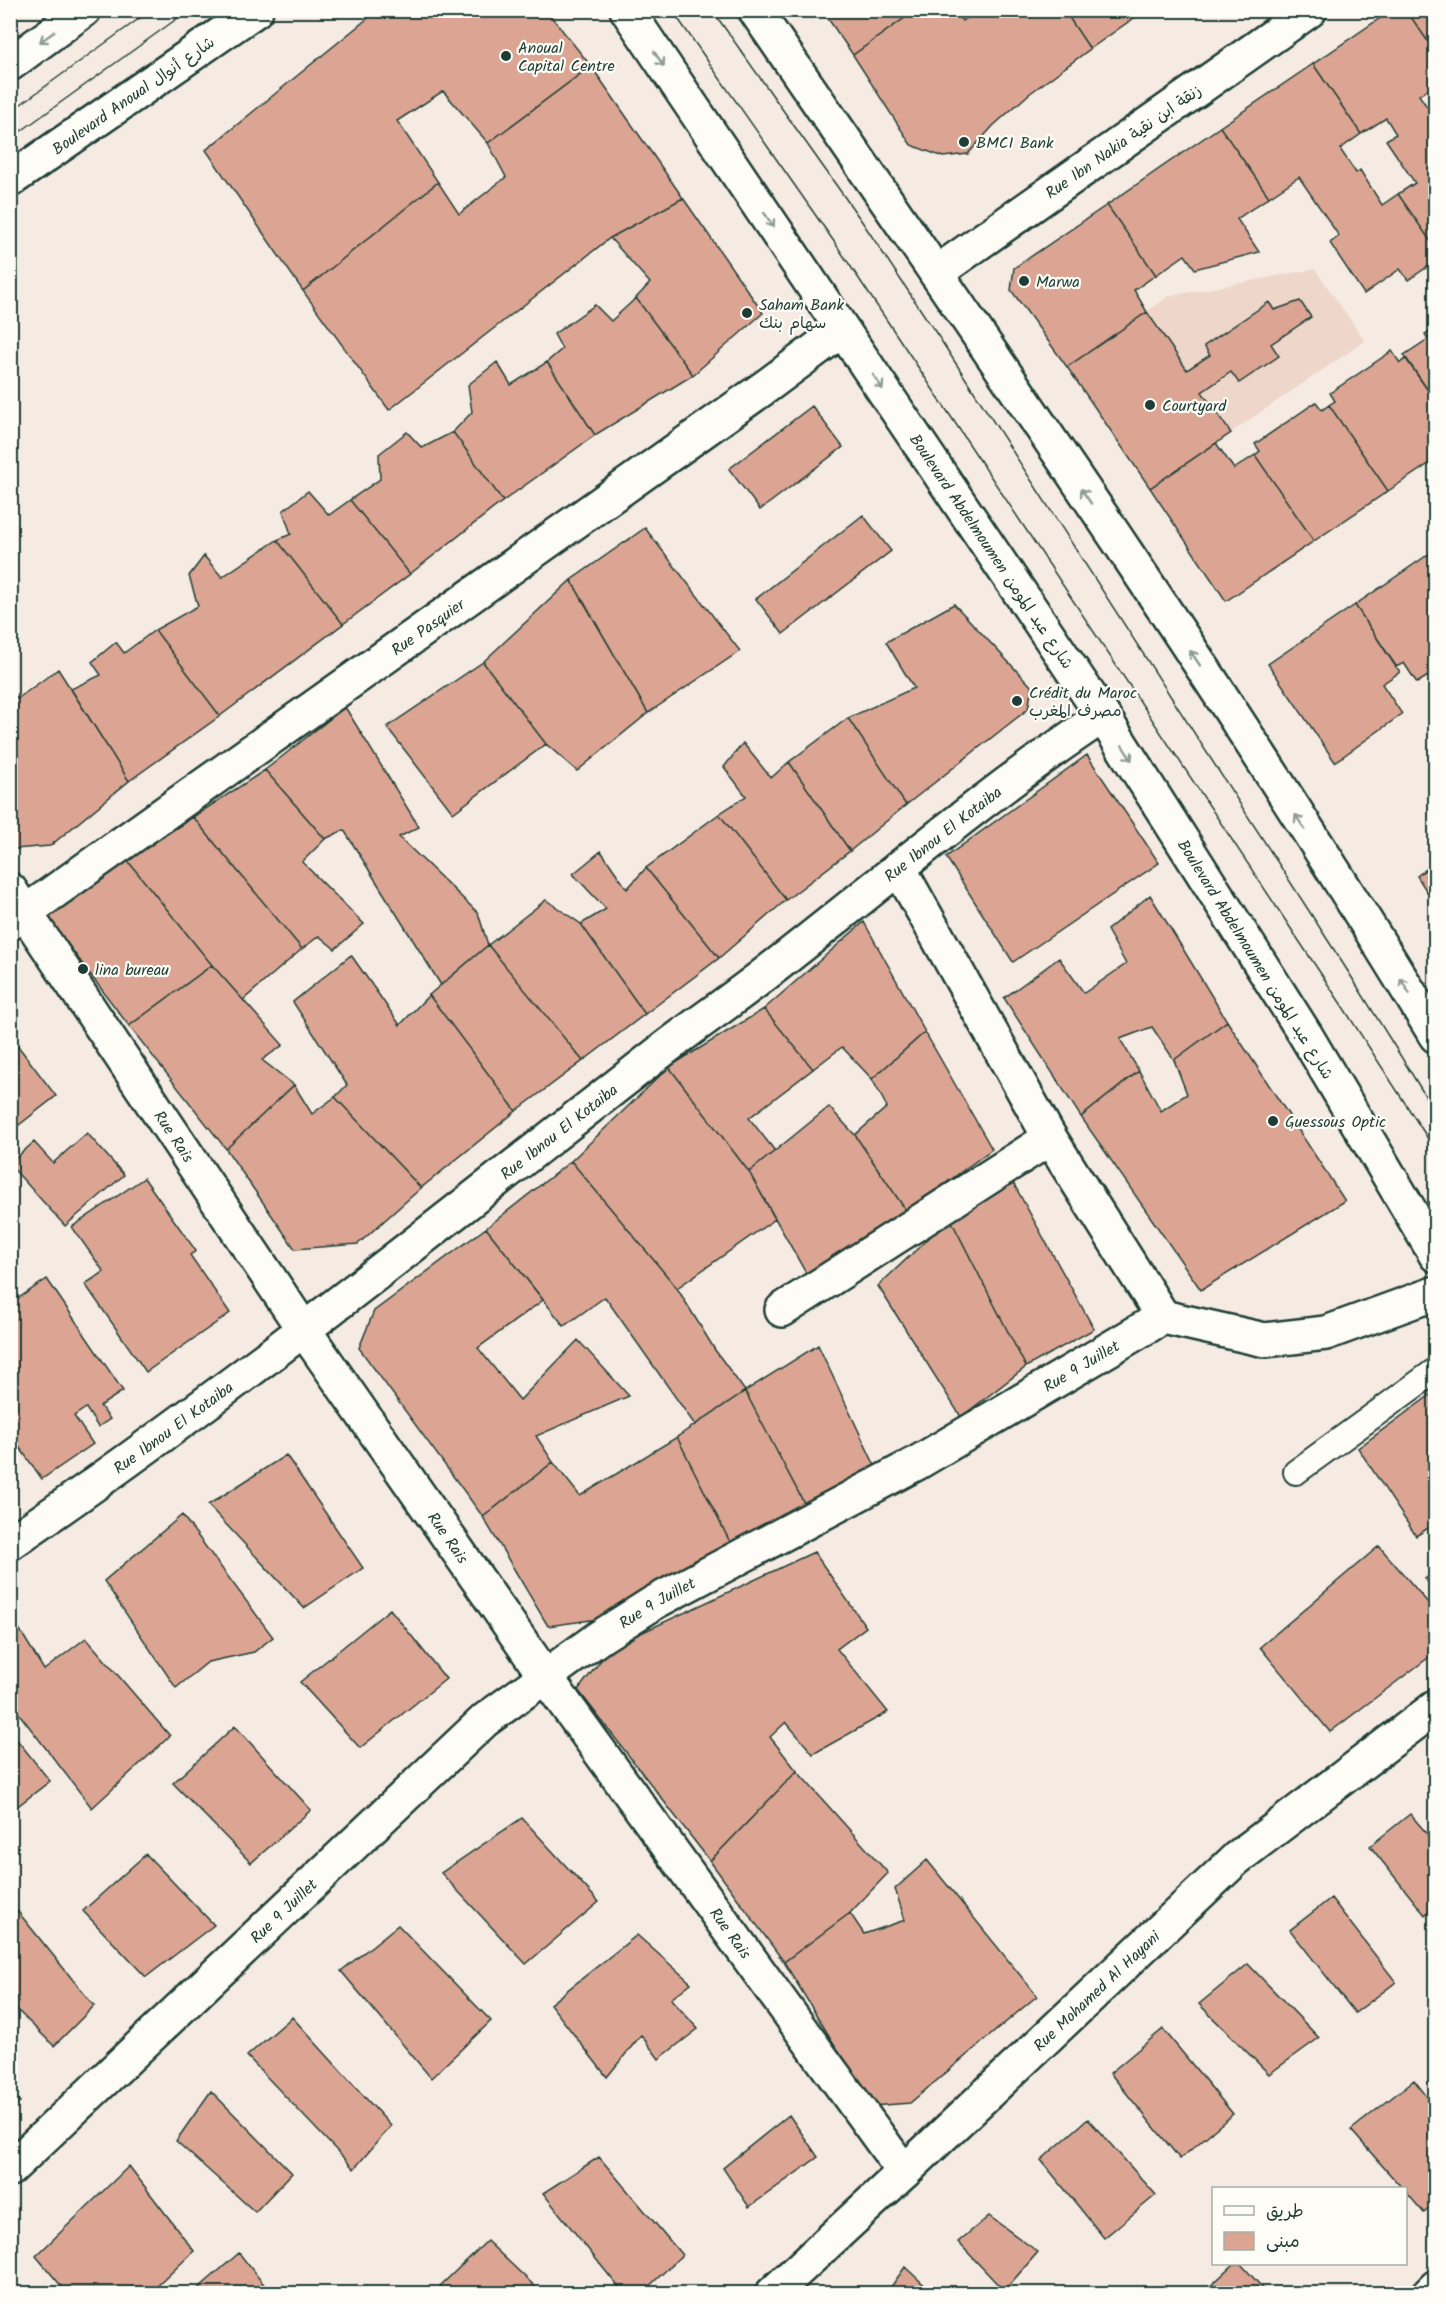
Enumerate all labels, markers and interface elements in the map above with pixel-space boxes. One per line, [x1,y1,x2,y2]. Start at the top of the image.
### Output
street label: Boulevard Anoual شارع أنوال [47,30,220,162]
one-way arrow [40,31,56,43]
place label: Anoual Capital Centre [518,36,615,79]
marker: Anoual Capital Centre [499,49,513,63]
one-way arrow [653,50,665,67]
street label: Rue Ibn Nakia زنقة ابن نقية [1041,79,1207,206]
place label: BMCI Bank [976,131,1054,156]
marker: BMCI Bank [957,135,971,149]
one-way arrow [763,212,775,228]
place label: Marwa [1036,270,1080,295]
marker: Marwa [1017,274,1031,288]
place label: Saham Bank سهام بنك [759,293,844,336]
marker: Saham Bank سهام بنك [740,306,754,320]
one-way arrow [872,373,884,390]
place label: Courtyard [1162,394,1227,419]
marker: Courtyard [1143,398,1157,412]
street label: Boulevard Abdelmoumen شارع عبد المومن [902,429,1079,674]
one-way arrow [1080,488,1092,505]
street label: Rue Pasquier [386,592,472,663]
one-way arrow [1188,650,1200,667]
place label: Crédit du Maroc مصرف المغرب [1029,681,1137,724]
marker: Crédit du Maroc مصرف المغرب [1010,694,1024,708]
one-way arrow [1121,744,1133,761]
street label: Rue Ibnou El Kotaiba [879,781,1008,889]
one-way arrow [1294,813,1307,830]
street label: Boulevard Abdelmoumen شارع عبد المومن [1170,835,1339,1085]
place label: lina bureau [95,958,169,983]
marker: lina bureau [76,962,90,976]
one-way arrow [1399,978,1411,995]
street label: Rue Ibnou El Kotaiba [495,1078,624,1187]
street label: Rue Rais [147,1106,200,1168]
place label: Guessous Optic [1285,1110,1386,1135]
marker: Guessous Optic [1266,1114,1280,1128]
street label: Rue 9 Juillet [1039,1334,1126,1399]
street label: Rue Ibnou El Kotaiba [109,1376,239,1481]
street label: Rue Rais [420,1507,474,1569]
street label: Rue 9 Juillet [614,1571,701,1636]
street label: Rue 9 Juillet [245,1873,324,1950]
street label: Rue Rais [703,1903,757,1965]
street label: Rue Mohamed Al Hayani [1028,1925,1167,2058]
legend [1212,2187,1407,2265]
text: طريق [1266,2198,1304,2227]
text: مبنى [1266,2228,1300,2257]

